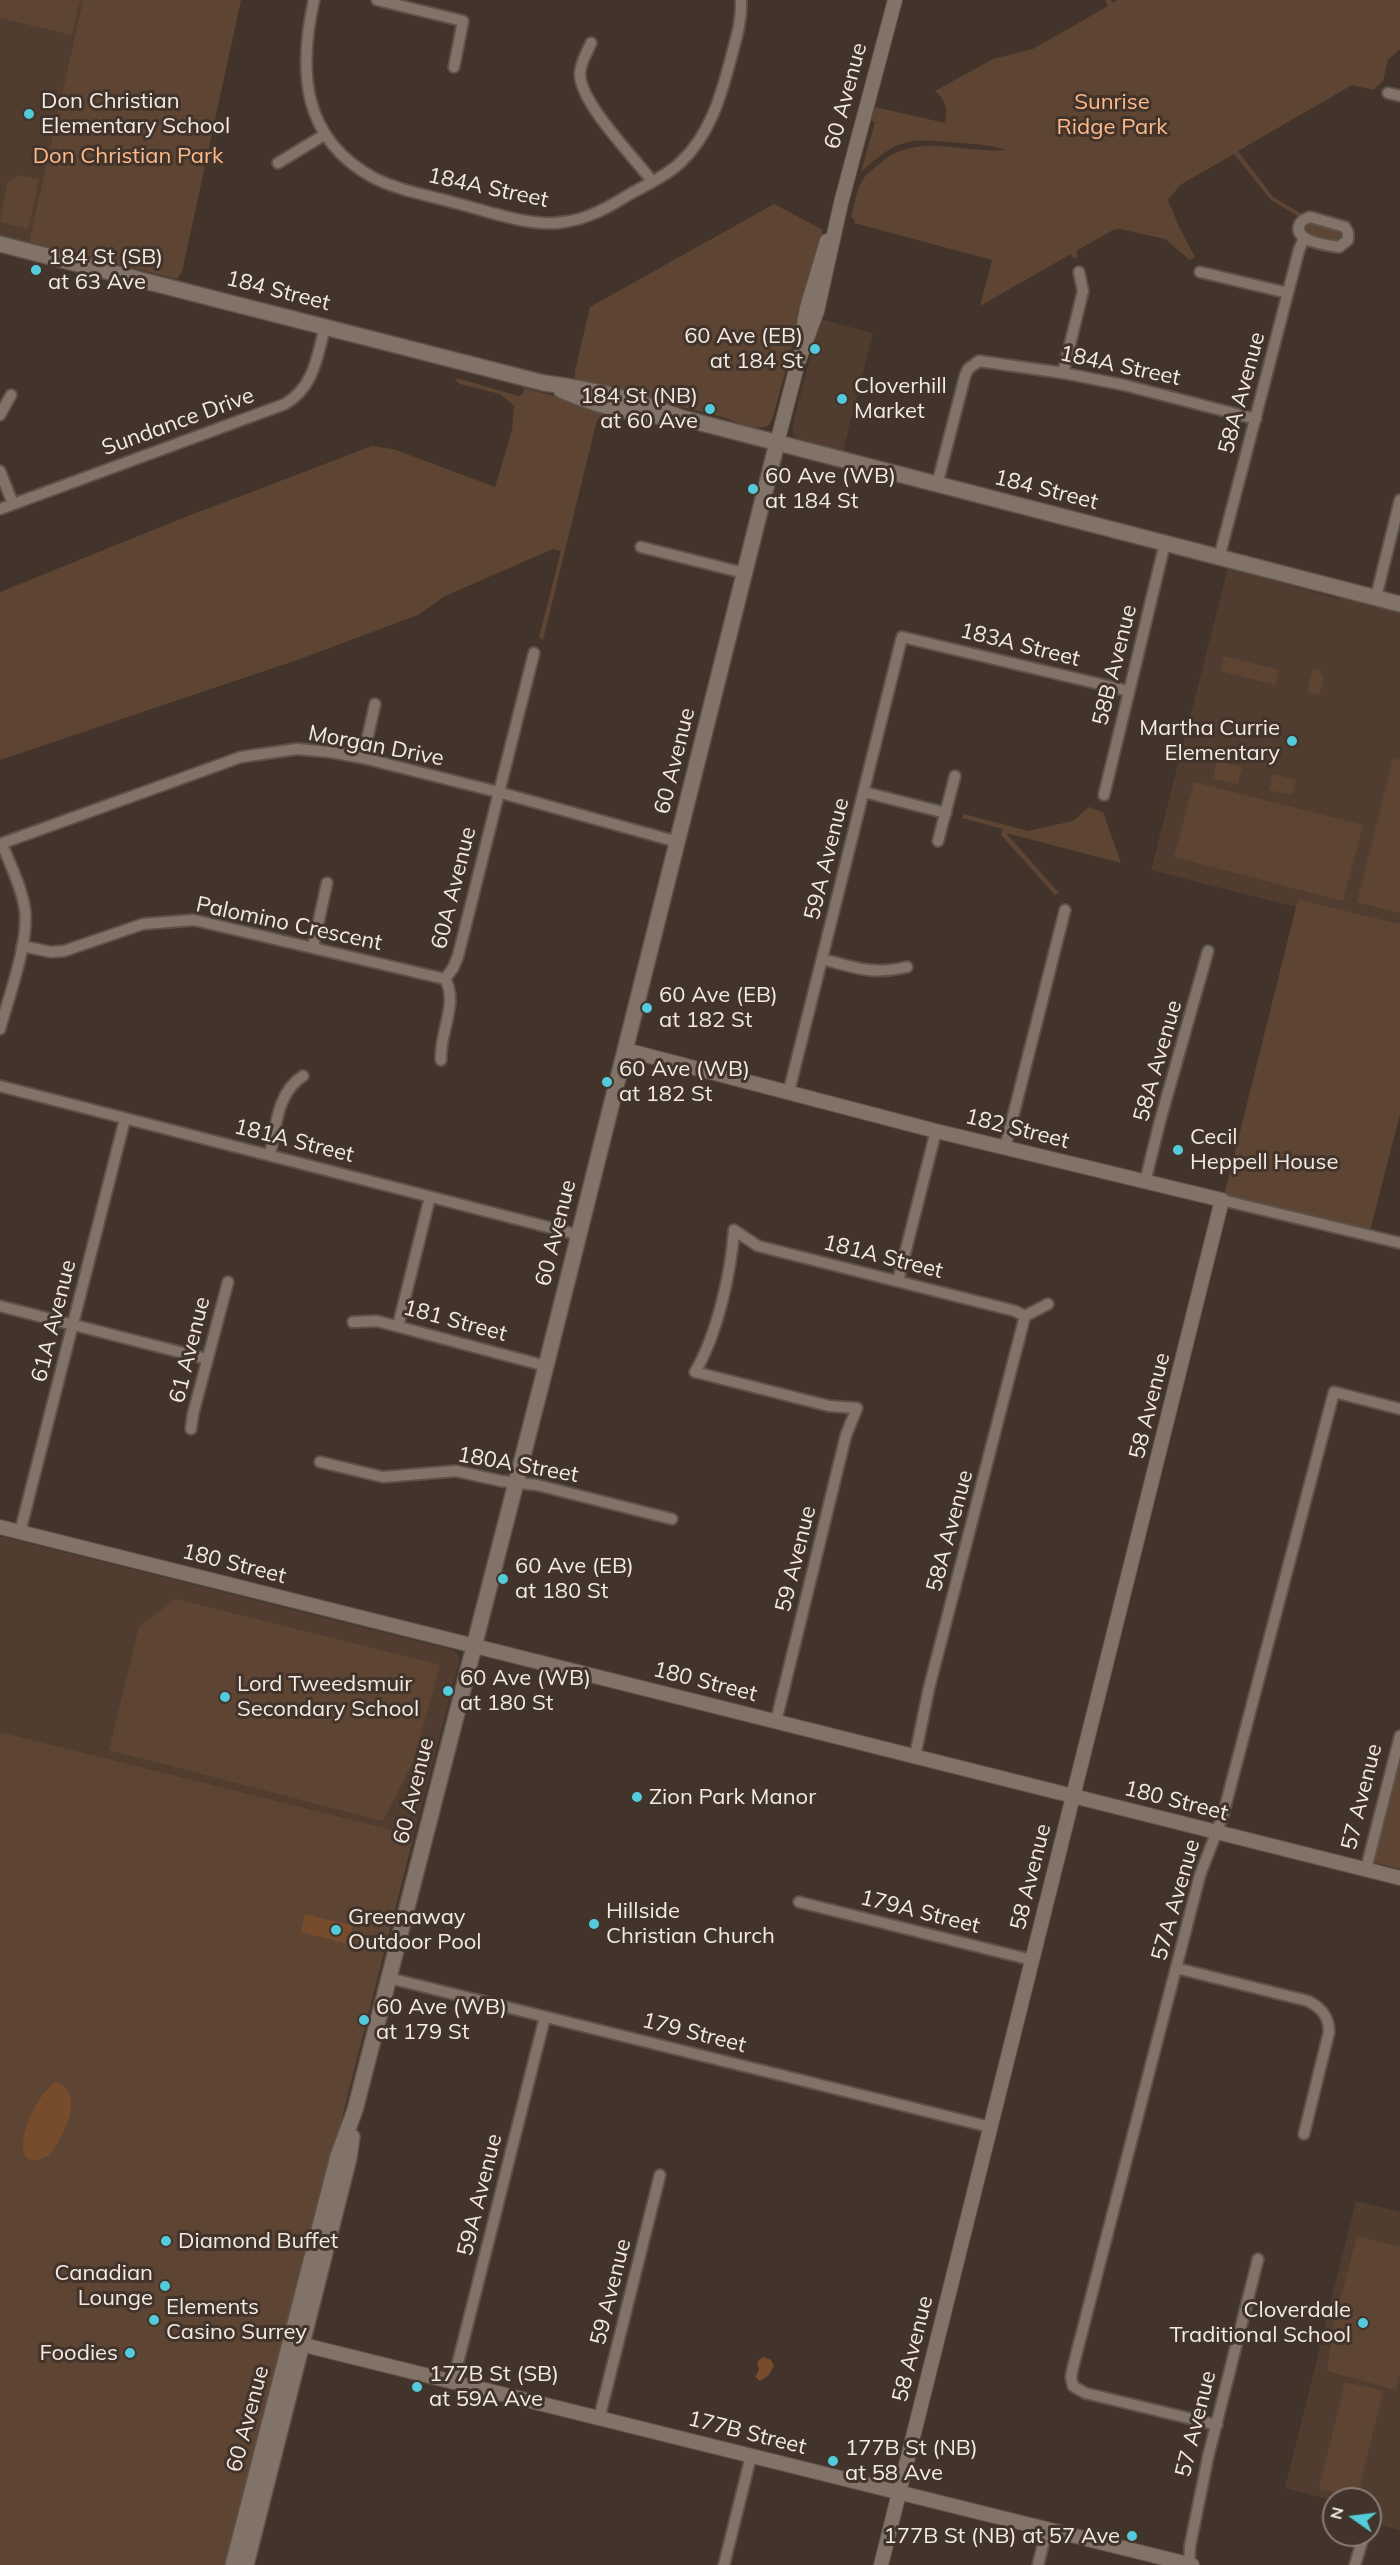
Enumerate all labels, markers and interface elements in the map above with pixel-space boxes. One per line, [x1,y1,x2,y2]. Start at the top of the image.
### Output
street label: 60 Avenue [819,40,873,152]
place label: Don Christian Elementary School [41,88,230,140]
park label: Sunrise Ridge Park [1057,89,1167,140]
marker: Don Christian Elementary School [22,107,36,121]
park label: Don Christian Park [33,143,223,169]
street label: 184A Street [425,162,551,214]
place label: 184 St (SB) at 63 Ave [48,244,163,296]
marker: 184 St (SB) at 63 Ave [29,263,43,277]
street label: 184 Street [223,265,333,317]
place label: 60 Ave (EB) at 184 St [684,323,803,374]
street label: 58A Avenue [1213,329,1271,457]
street label: 184A Street [1057,340,1183,392]
marker: 60 Ave (EB) at 184 St [808,342,822,356]
place label: Cloverhill Market [854,373,947,424]
street label: Sundance Drive [98,382,258,462]
place label: 184 St (NB) at 60 Ave [580,383,698,434]
marker: Cloverhill Market [835,392,849,406]
marker: 184 St (NB) at 60 Ave [703,402,717,416]
place label: 60 Ave (WB) at 184 St [765,463,896,514]
street label: 184 Street [991,464,1101,516]
marker: 60 Ave (WB) at 184 St [746,482,760,496]
street label: 58B Avenue [1087,602,1143,728]
street label: 183A Street [957,617,1083,673]
street label: 60 Avenue [649,705,701,817]
place label: Martha Currie Elementary [1139,715,1280,766]
street label: Morgan Drive [306,720,446,772]
marker: Martha Currie Elementary [1285,734,1299,748]
street label: 59A Avenue [799,795,855,923]
street label: 60A Avenue [426,824,482,952]
street label: Palomino Crescent [194,891,384,957]
place label: 60 Ave (EB) at 182 St [659,982,778,1034]
street label: 58A Avenue [1128,997,1188,1125]
marker: 60 Ave (EB) at 182 St [640,1001,654,1015]
place label: 60 Ave (WB) at 182 St [619,1056,750,1108]
marker: 60 Ave (WB) at 182 St [600,1075,614,1089]
street label: 182 Street [962,1103,1072,1155]
street label: 181A Street [231,1113,357,1169]
place label: Cecil Heppell House [1190,1124,1338,1176]
marker: Cecil Heppell House [1171,1143,1185,1157]
street label: 60 Avenue [530,1177,582,1289]
street label: 181A Street [820,1229,946,1285]
street label: 61A Avenue [26,1257,82,1385]
street label: 61 Avenue [164,1294,216,1406]
street label: 181 Street [400,1295,510,1347]
street label: 58 Avenue [1124,1350,1176,1462]
street label: 180A Street [455,1441,581,1489]
street label: 58A Avenue [921,1467,979,1595]
street label: 59 Avenue [770,1503,822,1615]
street label: 180 Street [179,1538,289,1590]
place label: 60 Ave (EB) at 180 St [515,1553,634,1604]
marker: 60 Ave (EB) at 180 St [496,1572,510,1586]
street label: 180 Street [650,1656,760,1708]
place label: 60 Ave (WB) at 180 St [460,1665,591,1717]
place label: Lord Tweedsmuir Secondary School [237,1671,419,1723]
marker: 60 Ave (WB) at 180 St [441,1684,455,1698]
marker: Lord Tweedsmuir Secondary School [218,1690,232,1704]
street label: 60 Avenue [388,1735,440,1847]
street label: 57 Avenue [1336,1741,1388,1853]
street label: 180 Street [1121,1775,1231,1827]
place label: Zion Park Manor [649,1784,816,1810]
marker: Zion Park Manor [630,1790,644,1804]
street label: 58 Avenue [1005,1821,1057,1933]
street label: 57A Avenue [1146,1836,1206,1964]
street label: 179A Street [857,1884,983,1940]
place label: Hillside Christian Church [606,1898,775,1950]
place label: Greenaway Outdoor Pool [348,1904,482,1956]
marker: Hillside Christian Church [587,1917,601,1931]
marker: Greenaway Outdoor Pool [329,1923,343,1937]
place label: 60 Ave (WB) at 179 St [376,1994,507,2046]
street label: 179 Street [639,2007,749,2059]
marker: 60 Ave (WB) at 179 St [357,2013,371,2027]
street label: 59A Avenue [452,2131,508,2259]
place label: Diamond Buffet [178,2228,338,2254]
marker: Diamond Buffet [159,2234,173,2248]
street label: 59 Avenue [585,2236,637,2348]
place label: Canadian Lounge [54,2260,153,2312]
marker: Canadian Lounge [158,2279,172,2293]
street label: 58 Avenue [887,2293,939,2405]
place label: Elements Casino Surrey [166,2294,307,2346]
place label: Cloverdale Traditional School [1169,2297,1351,2348]
marker: Elements Casino Surrey [147,2313,161,2327]
marker: Cloverdale Traditional School [1356,2316,1370,2330]
place label: Foodies [40,2340,118,2366]
marker: Foodies [123,2346,137,2360]
place label: 177B St (SB) at 59A Ave [429,2361,559,2412]
street label: 60 Avenue [221,2363,275,2475]
street label: 57 Avenue [1170,2368,1222,2480]
marker: 177B St (SB) at 59A Ave [410,2380,424,2394]
street label: 177B Street [685,2406,809,2460]
place label: 177B St (NB) at 58 Ave [845,2435,978,2486]
marker: 177B St (NB) at 58 Ave [826,2454,840,2468]
north arrow [1322,2487,1382,2547]
text: N [1325,2505,1348,2521]
place label: 177B St (NB) at 57 Ave [884,2523,1120,2549]
marker: 177B St (NB) at 57 Ave [1125,2529,1139,2543]

